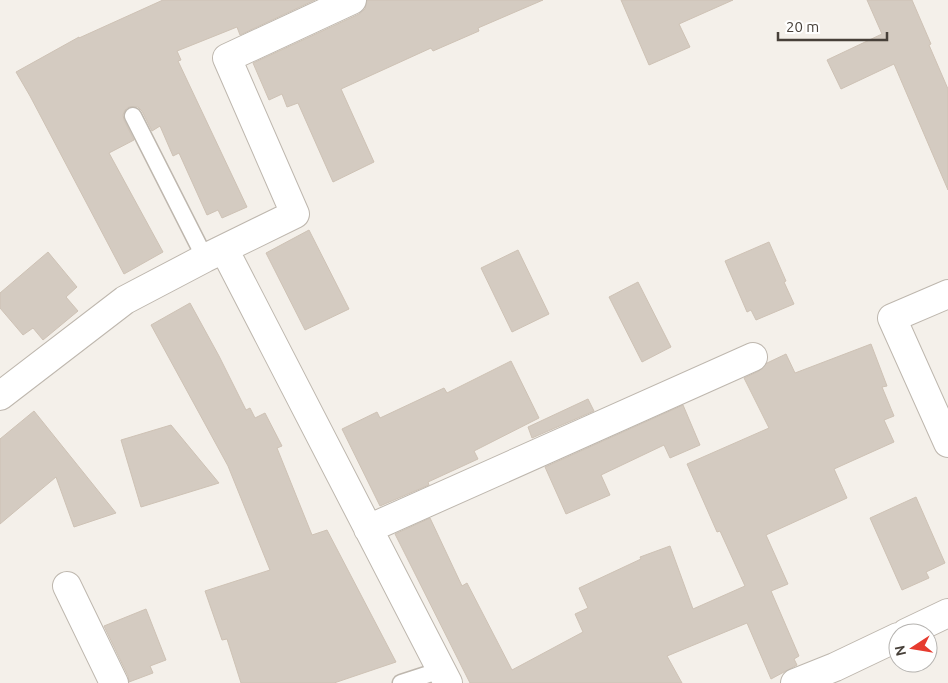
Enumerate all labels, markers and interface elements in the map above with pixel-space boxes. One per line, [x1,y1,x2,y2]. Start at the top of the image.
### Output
scale bar [778,10,887,42]
text: 20 m [786,18,819,35]
north arrow [888,623,938,673]
text: N [891,644,909,657]

